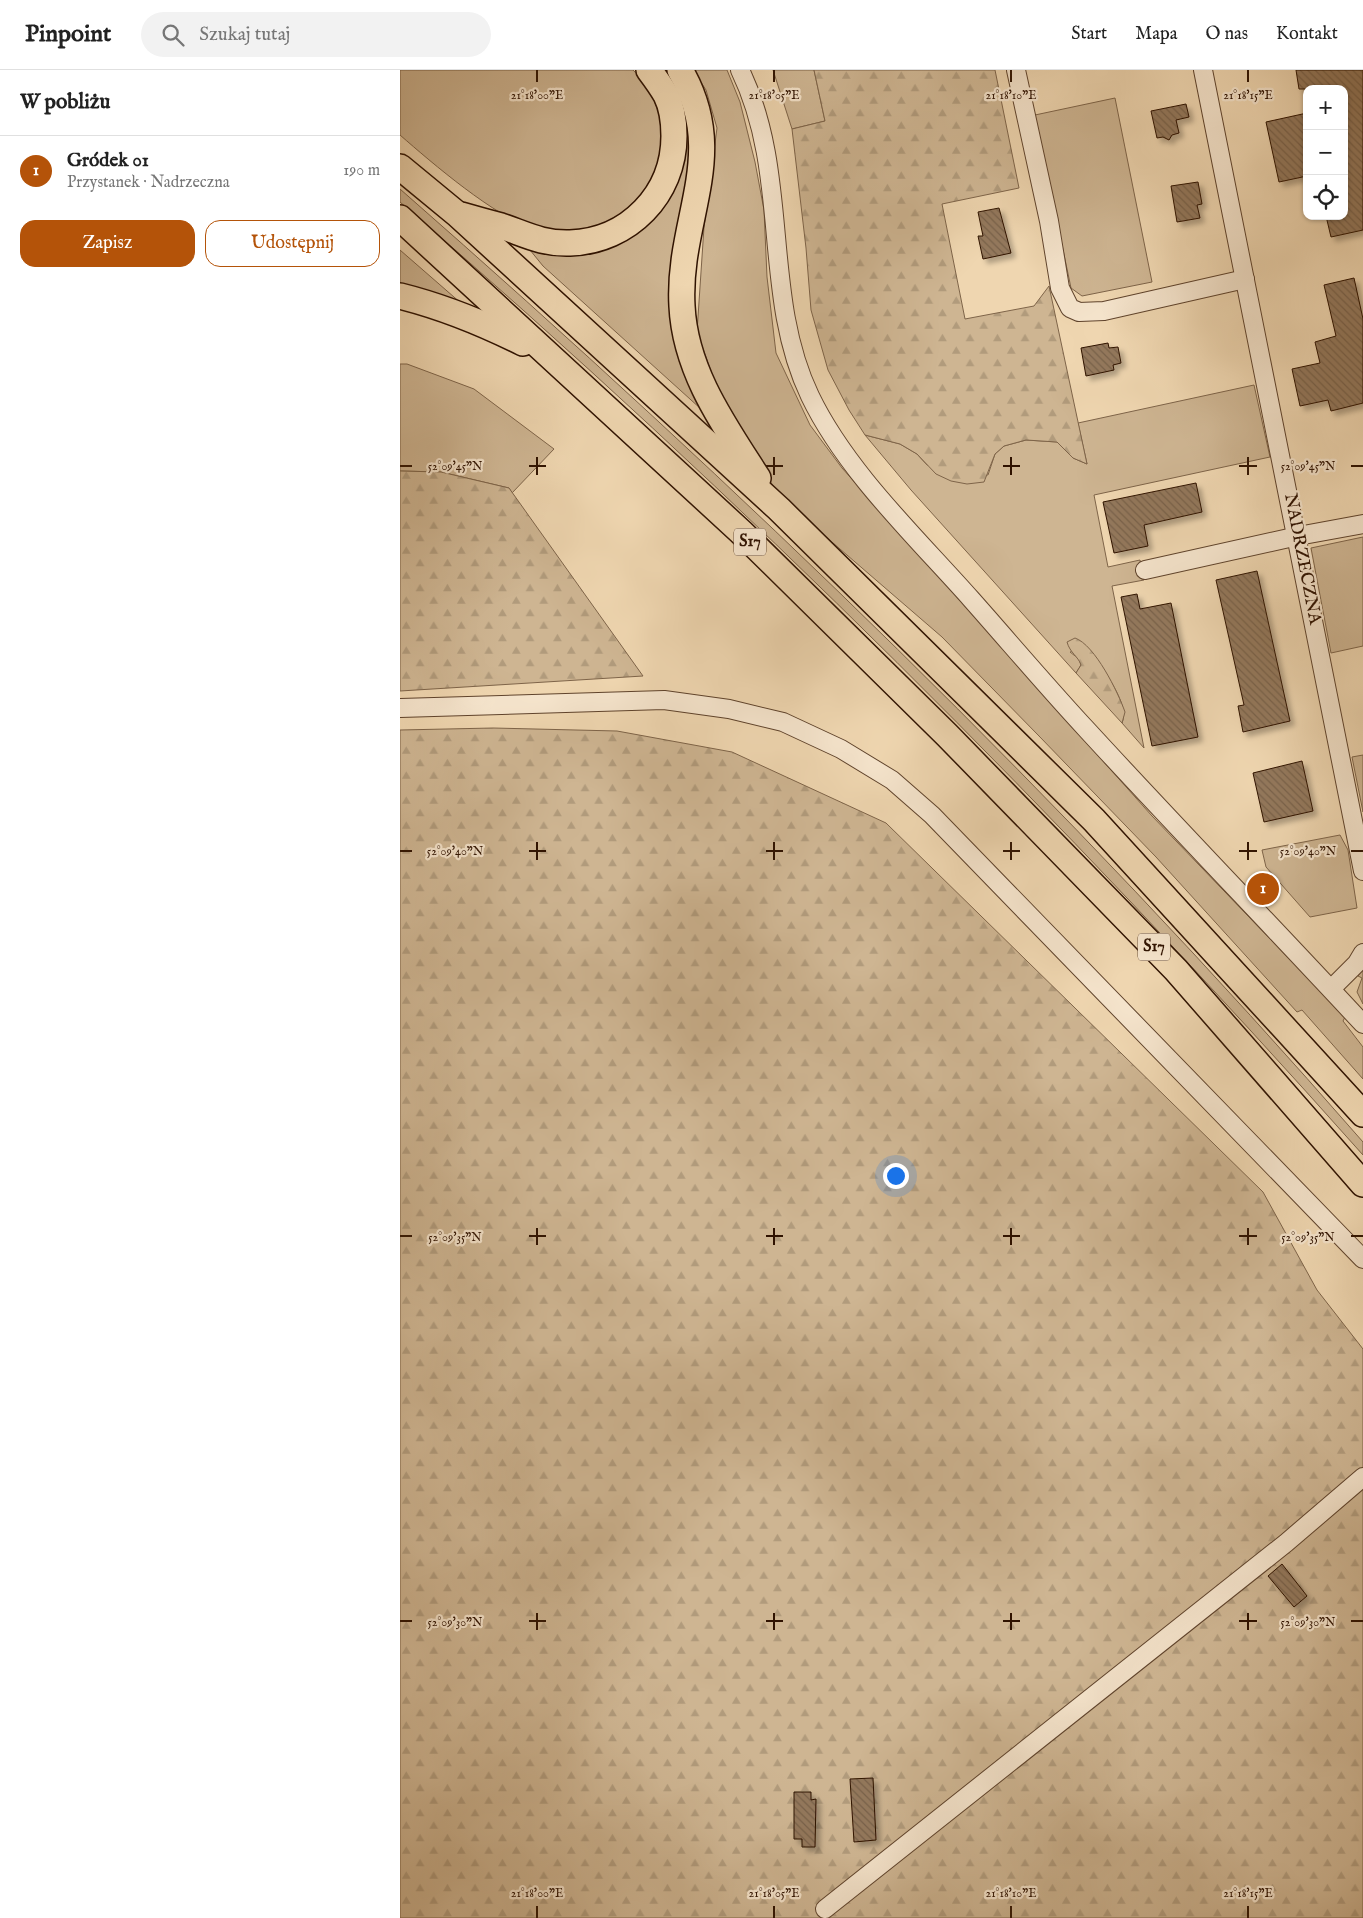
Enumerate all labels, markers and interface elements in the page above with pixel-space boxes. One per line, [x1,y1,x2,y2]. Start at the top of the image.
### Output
search box [141,12,491,57]
text: Pinpoint [25,19,111,50]
icon: search [159,21,187,49]
text: Szukaj tutaj [199,23,290,47]
text: Start [1071,23,1107,46]
text: Mapa [1135,23,1178,46]
text: O nas [1206,23,1248,46]
text: Kontakt [1276,23,1338,46]
map controls [1303,85,1348,220]
button: + [1303,85,1348,130]
text: 21°18'00"E [511,88,563,103]
text: 21°18'05"E [749,88,799,103]
text: 21°18'10"E [986,88,1036,103]
text: 21°18'15"E [1223,88,1273,103]
text: W pobliżu [20,89,110,116]
button: − [1303,130,1348,175]
text: Gródek 01 [67,149,149,173]
text: 1 [33,161,39,181]
text: 190 m [343,161,380,181]
text: Przystanek · Nadrzeczna [67,173,230,193]
button: locate [1303,175,1348,220]
button: Zapisz [20,220,195,267]
button: Udostępnij [205,220,380,267]
text: 52°09'45"N [428,459,483,474]
text: 52°09'45"N [1281,459,1336,474]
street label: NADRZECZNA [1278,491,1326,627]
road number: S17 [734,528,766,556]
text: 52°09'40"N [427,844,484,859]
text: 52°09'40"N [1280,844,1337,859]
pin: 1 [1247,870,1279,908]
road number: S17 [1138,934,1170,960]
your location [883,1163,909,1189]
text: 52°09'35"N [428,1230,482,1245]
text: 52°09'35"N [1281,1230,1335,1245]
text: 52°09'30"N [428,1615,483,1630]
text: 52°09'30"N [1281,1615,1336,1630]
text: 21°18'00"E [511,1886,563,1901]
text: 21°18'05"E [749,1886,799,1901]
text: 21°18'10"E [986,1886,1036,1901]
text: 21°18'15"E [1223,1886,1273,1901]

